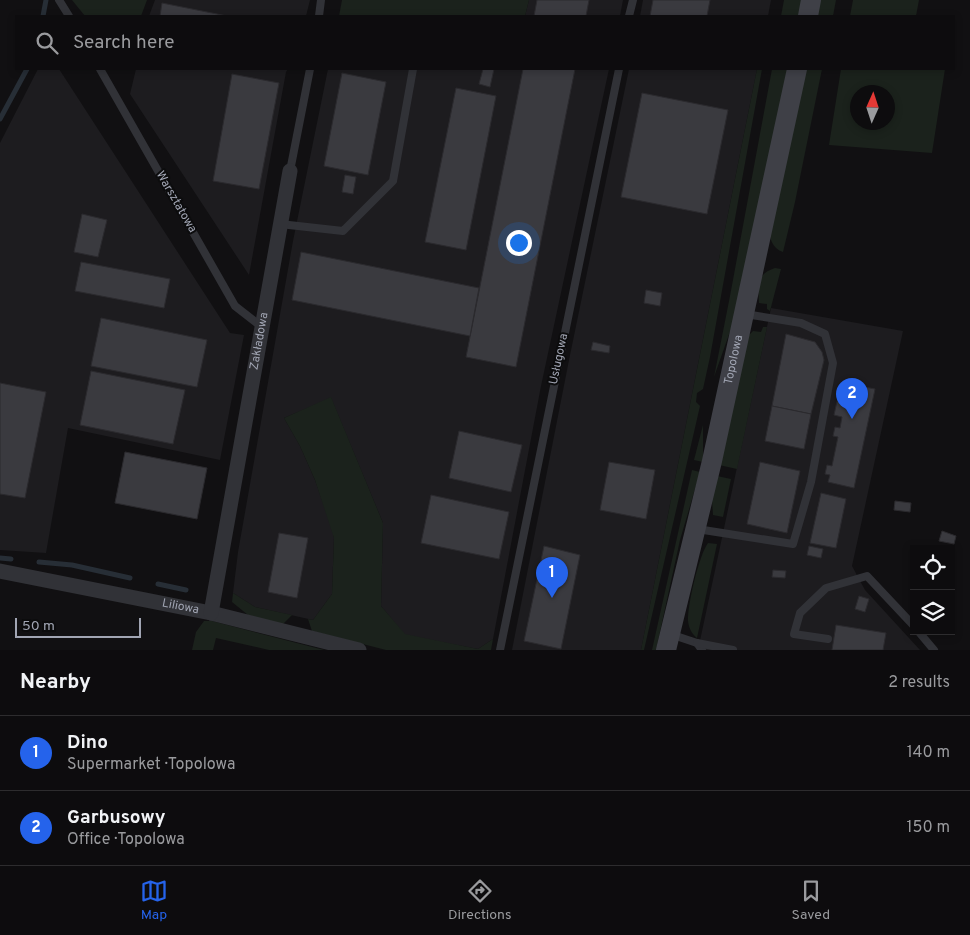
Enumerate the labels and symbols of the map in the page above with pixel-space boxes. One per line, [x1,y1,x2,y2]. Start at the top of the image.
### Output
north arrow [850,85,895,130]
street label: Warsztatowa [152,168,200,236]
your location [506,230,532,256]
street label: Zakładowa [247,311,273,371]
street label: Usługowa [546,332,572,386]
street label: Topolowa [721,333,747,386]
pin: 2 [836,378,868,419]
pin: 1 [536,557,568,598]
street label: Liliowa [161,595,200,618]
scale bar [15,615,141,638]

